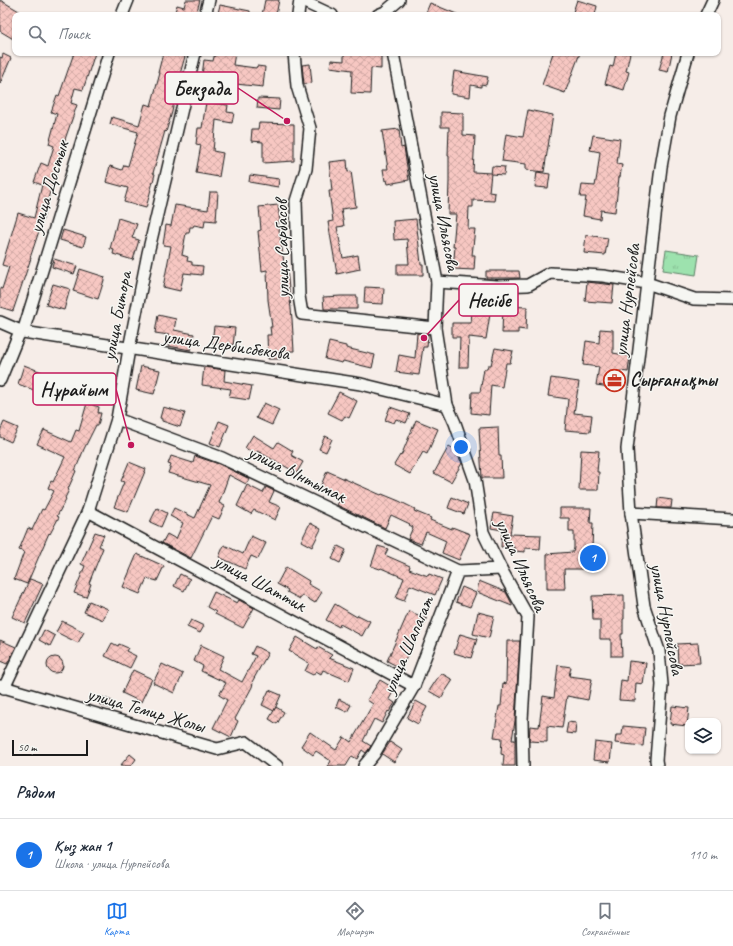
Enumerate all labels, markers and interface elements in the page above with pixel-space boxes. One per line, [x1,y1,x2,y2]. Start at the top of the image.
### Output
search box [12,12,721,56]
icon: search [26,23,48,45]
text: Поиск [58,25,90,44]
callout: Бекзада [165,72,238,104]
text: Бекзада [173,76,233,102]
street label: улица Достык [23,136,75,237]
street label: улица Ильясова [423,170,466,275]
street label: улица Сарбасов [269,195,295,299]
street label: улица Нурпейсова [608,241,646,359]
street label: улица Битора [96,267,138,364]
callout: Несібе [459,284,518,316]
text: Несібе [468,288,513,313]
street label: улица Дербисбекова [160,324,292,366]
office icon: Сырғанақты [601,367,627,393]
place label: Сырғанақты [630,368,718,392]
callout: Нұрайым [33,373,116,405]
text: Нұрайым [40,377,109,402]
your location [451,437,471,457]
street label: улица Ынтымак [243,439,352,509]
street label: улица Ильясова [489,514,553,617]
pin: 1 [580,543,606,573]
street label: улица Шаттик [209,548,312,618]
street label: улица Нурпейсова [644,560,690,678]
street label: улица Шапагат [376,591,440,699]
street label: улица Темир Жолы [83,681,210,739]
map controls [685,718,721,754]
button: layers [685,718,721,754]
scale bar [12,738,88,757]
text: 50 m [18,740,37,754]
text: Рядом [16,782,54,803]
text: Қыз жан 1 [54,837,112,856]
text: 1 [26,847,32,863]
text: 110 m [689,847,717,863]
text: Школа · улица Нурпейсова [54,856,169,872]
tab: Карта [104,900,129,938]
tab: Маршрут [337,900,373,938]
tab: Сохранённые [581,900,629,938]

